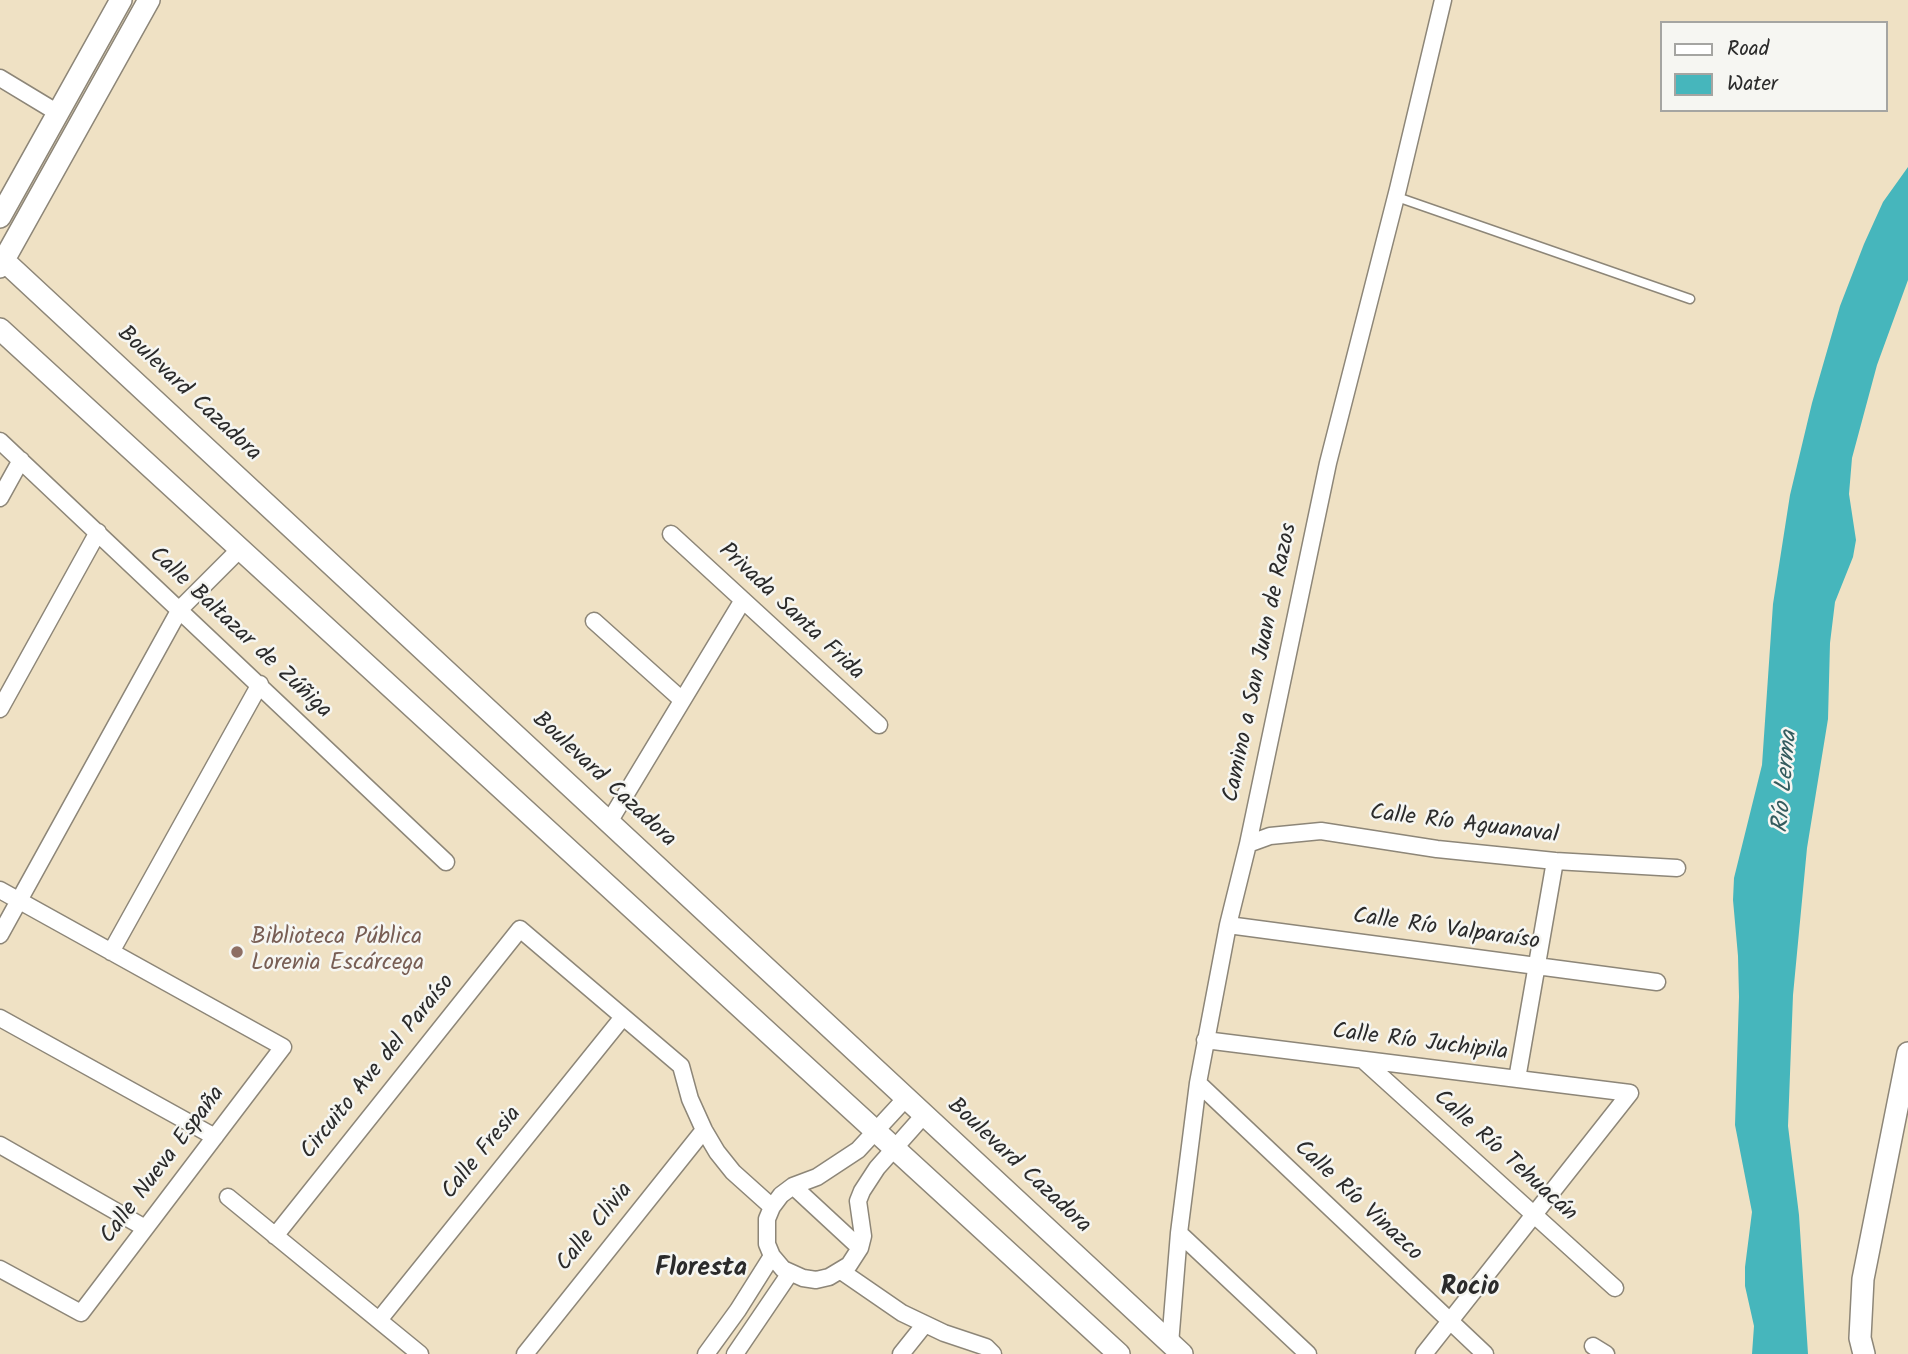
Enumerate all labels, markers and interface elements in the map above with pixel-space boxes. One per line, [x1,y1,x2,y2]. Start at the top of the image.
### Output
legend [1660,21,1887,112]
text: Road [1727,33,1769,66]
text: Water [1727,68,1778,101]
street label: Boulevard Cazadora [110,321,266,469]
street label: Camino a San Juan de Razos [1219,521,1305,805]
street label: Privada Santa Frida [711,538,869,688]
street label: Calle Baltazar de Zúñiga [142,542,336,726]
street label: Boulevard Cazadora [525,707,681,855]
water label: Río Lerma [1768,730,1806,834]
street label: Calle Río Aguanaval [1368,801,1560,851]
street label: Calle Río Valparaíso [1351,904,1541,958]
place label: Biblioteca Pública Lorenia Escárcega [251,925,424,979]
marker: Biblioteca Pública Lorenia Escárcega [229,944,245,960]
street label: Circuito Ave del Paraíso [296,970,462,1166]
street label: Calle Río Juchipila [1331,1020,1509,1068]
street label: Calle Nueva España [96,1082,232,1250]
street label: Calle Río Tehuacán [1426,1085,1582,1229]
street label: Boulevard Cazadora [940,1093,1096,1241]
street label: Calle Fresia [437,1102,529,1206]
street label: Calle Río Vinazco [1287,1135,1427,1269]
street label: Calle Clivia [552,1178,640,1278]
district label: Floresta [655,1255,747,1287]
district label: Rocio [1441,1274,1499,1306]

